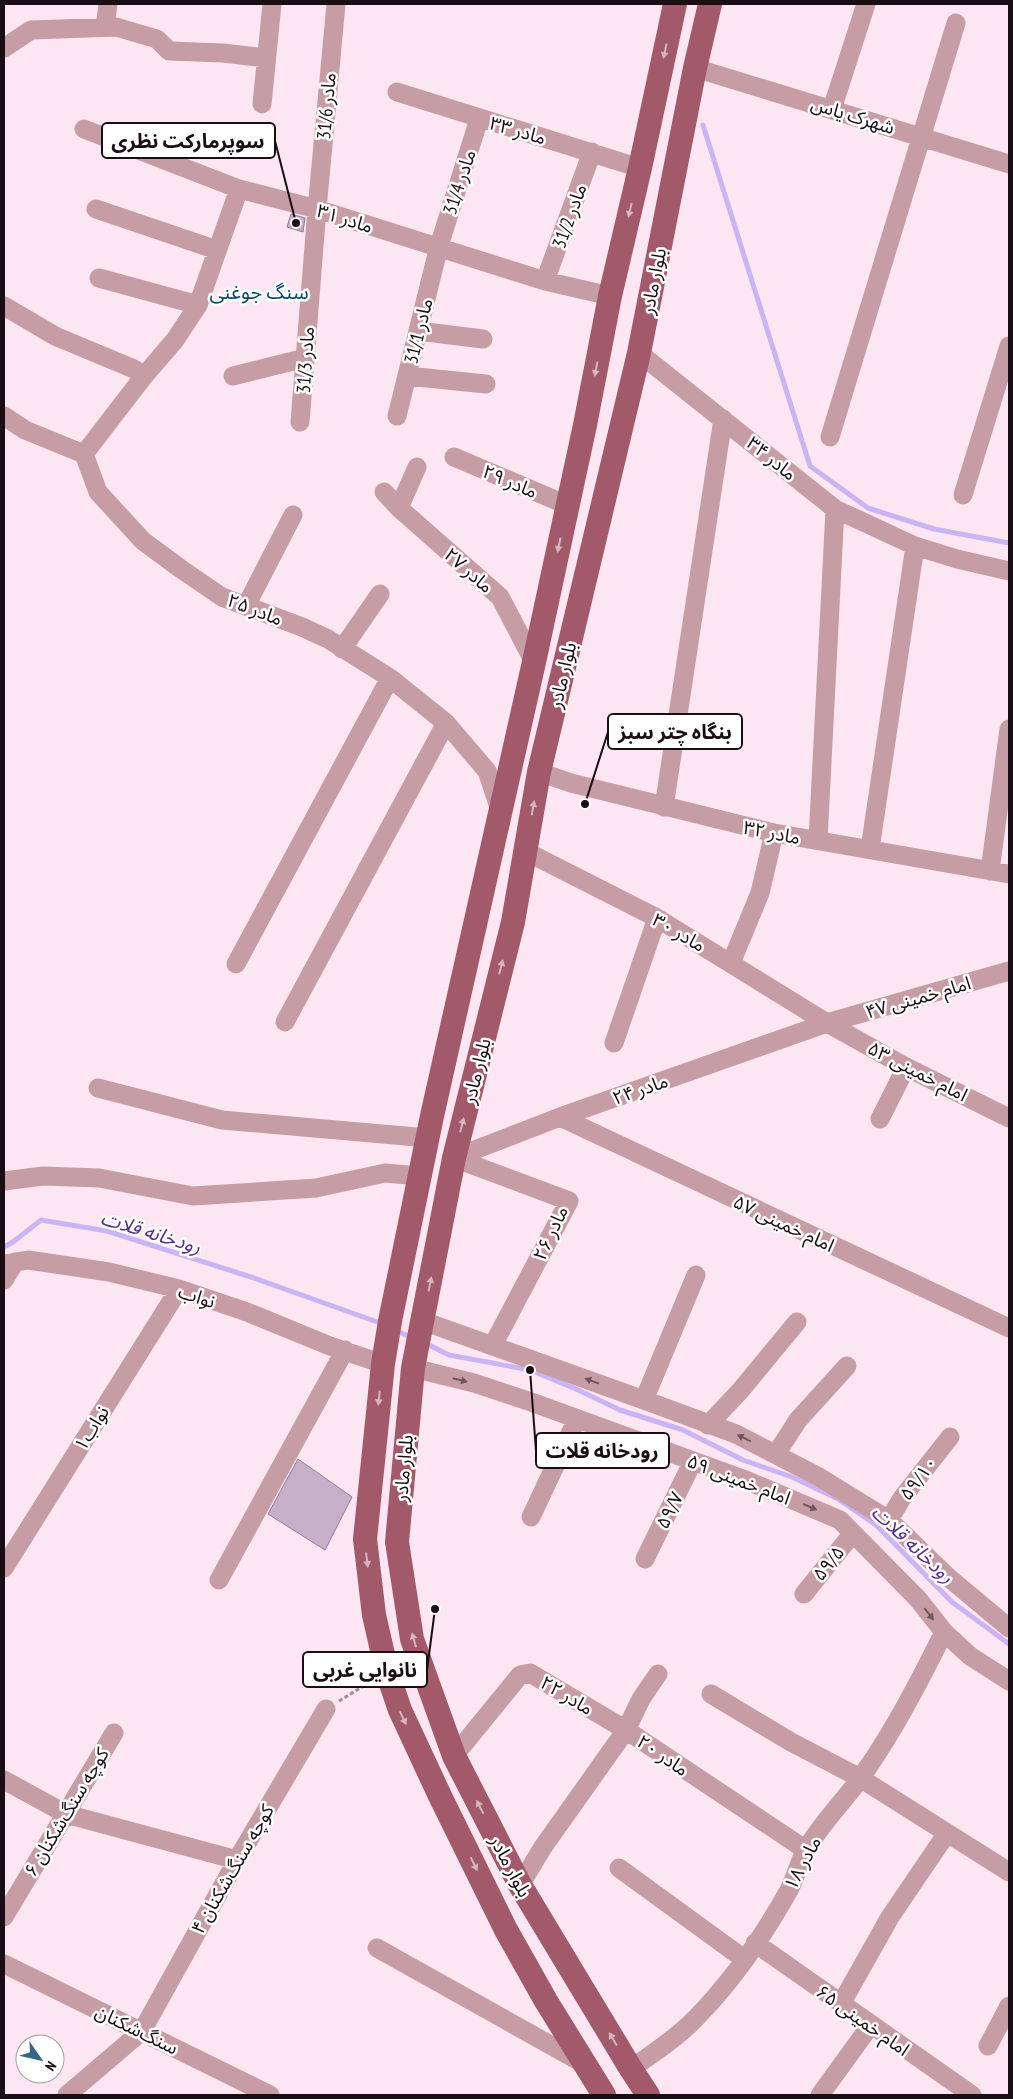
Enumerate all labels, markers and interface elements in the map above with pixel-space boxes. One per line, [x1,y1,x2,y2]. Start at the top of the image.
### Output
one-way arrow [661,44,669,59]
street label: مادر 31/6 [311,72,341,140]
street label: شهرک یاس [808,91,898,139]
street label: مادر ۳۳ [487,111,549,149]
callout: سوپرمارکت نظری [102,123,275,158]
text: سوپرمارکت نظری [111,128,265,155]
street label: مادر 31/4 [437,147,481,217]
street label: مادر 31/2 [546,180,592,252]
street label: مادر ۳۱ [314,198,376,238]
one-way arrow [626,203,634,218]
street label: بلوار مادر [635,246,671,317]
district label: سنگ جوغنی [209,279,309,305]
street label: مادر 31/1 [398,296,438,366]
street label: مادر 31/3 [291,326,319,394]
one-way arrow [591,361,599,377]
street label: مادر ۳۴ [742,431,802,485]
street label: مادر ۲۹ [479,459,541,503]
one-way arrow [554,537,562,553]
street label: مادر ۲۷ [439,542,499,598]
street label: مادر ۲۵ [224,588,286,630]
street label: بلوار مادر [543,640,581,711]
callout: بنگاه چتر سبز [608,714,742,749]
text: بنگاه چتر سبز [617,719,732,746]
one-way arrow [530,799,538,815]
street label: مادر ۳۲ [742,815,802,849]
street label: مادر ۳۰ [648,907,710,957]
one-way arrow [498,959,506,974]
street label: امام خمینی ۴۷ [862,970,974,1026]
street label: بلوار مادر [456,1036,496,1107]
street label: امام خمینی ۵۳ [863,1036,972,1109]
street label: مادر ۲۴ [609,1068,671,1110]
one-way arrow [458,1117,466,1132]
street label: امام خمینی ۵۷ [728,1189,838,1260]
street label: مادر ۲۶ [527,1202,573,1264]
water label: رودخانه قلات [98,1204,204,1260]
one-way arrow [426,1275,434,1291]
street label: نواب [175,1279,219,1313]
one-way arrow [453,1376,468,1384]
one-way arrow [584,1377,599,1384]
one-way arrow [375,1391,383,1407]
street label: نواب۱ [68,1401,114,1455]
callout: رودخانه قلات [536,1433,669,1468]
street label: بلوار مادر [388,1434,418,1503]
one-way arrow [736,1434,751,1442]
text: رودخانه قلات [545,1438,659,1464]
street label: امام خمینی ۵۹ [683,1448,794,1512]
street label: ۵۹/۱۰ [894,1451,942,1505]
street label: ۵۹/۷ [650,1487,688,1532]
water label: رودخانه قلات [866,1499,960,1589]
one-way arrow [803,1503,817,1511]
street label: ۵۹/۵ [807,1541,849,1585]
one-way arrow [363,1552,371,1568]
one-way arrow [924,1607,935,1620]
one-way arrow [409,1633,417,1648]
callout: نانوایی غربی [303,1652,427,1687]
text: نانوایی غربی [313,1657,417,1683]
street label: مادر ۲۲ [536,1670,598,1720]
one-way arrow [400,1711,408,1725]
street label: مادر ۲۰ [633,1729,693,1781]
street label: کوچه سنگ‌شکنان ۶ [18,1742,115,1881]
street label: کوچه سنگ‌شکنان ۴ [185,1799,280,1939]
one-way arrow [476,1800,484,1815]
street label: بلوار مادر [484,1830,537,1901]
street label: مادر ۱۸ [778,1832,826,1894]
one-way arrow [470,1857,478,1871]
street label: امام خمینی ۶۵ [810,1979,914,2063]
street label: سنگ‌شکنان [91,1999,183,2059]
one-way arrow [608,2033,617,2046]
north arrow [15,2034,65,2084]
text: N [41,2058,60,2074]

